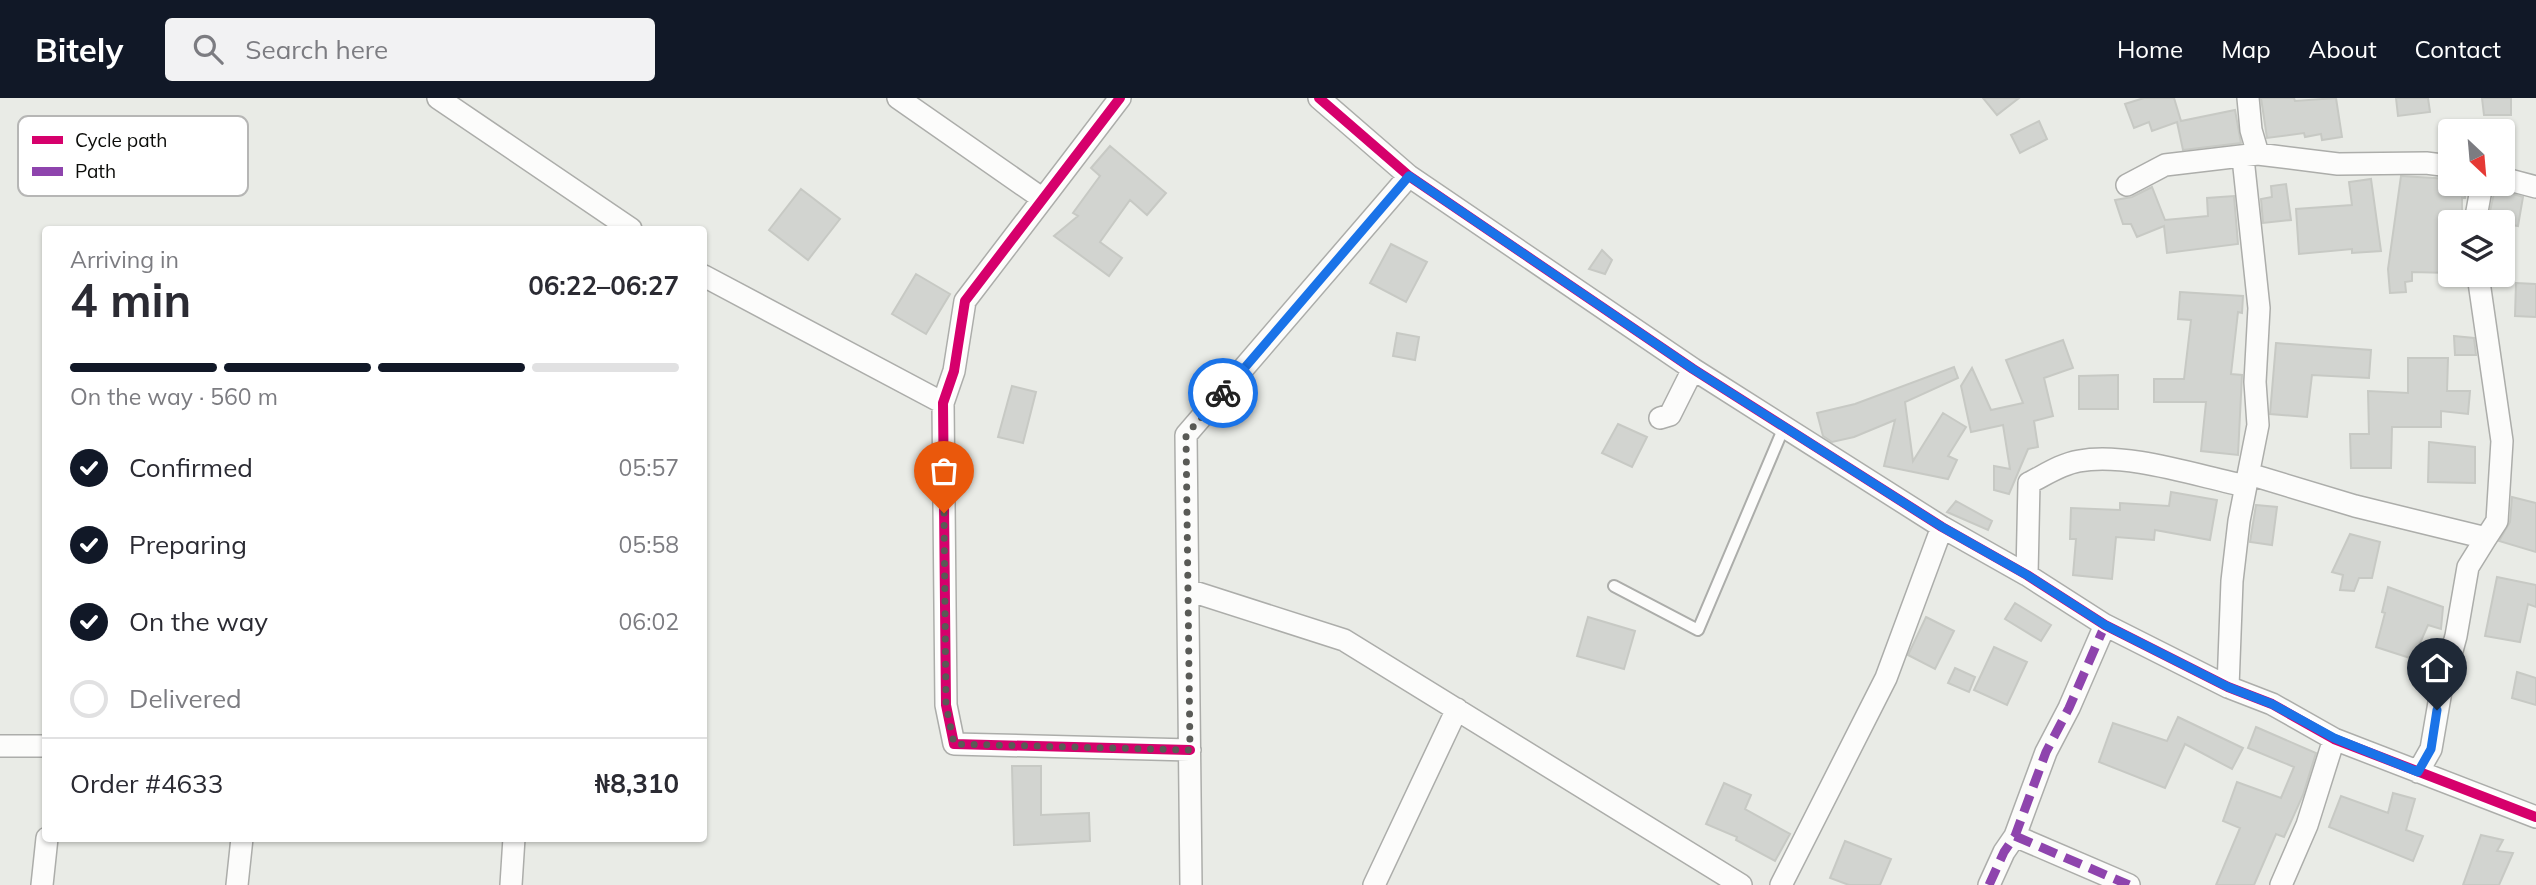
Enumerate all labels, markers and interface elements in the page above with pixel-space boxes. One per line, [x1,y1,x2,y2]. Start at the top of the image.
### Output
search box [165,18,655,81]
text: Bitely [35,29,123,70]
icon: search [189,30,227,68]
text: Search here [245,33,388,66]
text: Home [2117,34,2183,64]
text: Map [2221,34,2271,64]
text: About [2309,34,2377,64]
text: Contact [2415,34,2501,64]
legend [18,116,248,196]
north arrow [2438,119,2515,196]
map controls [2438,119,2515,287]
text: Cycle path [75,128,167,152]
text: Path [75,159,116,183]
button: layers [2438,210,2515,287]
text: Arriving in [70,245,179,274]
text: 06:22–06:27 [528,269,679,302]
text: 4 min [70,271,191,329]
courier [1188,358,1258,428]
icon: bike [1204,374,1242,412]
text: On the way · 560 m [70,382,278,411]
pin [914,441,974,513]
icon: check [70,449,108,487]
text: Confirmed [129,451,253,484]
icon: bag [925,452,963,490]
text: 05:57 [619,453,679,482]
icon: check [70,526,108,564]
text: Preparing [129,528,247,561]
text: 05:58 [619,530,679,559]
icon: check [70,603,108,641]
text: On the way [129,605,268,638]
text: 06:02 [619,607,679,636]
pin [2407,638,2467,710]
icon: home [2418,649,2456,687]
text: Delivered [129,682,242,715]
text: Order #4633 [70,767,223,800]
text: ₦8,310 [595,767,679,800]

